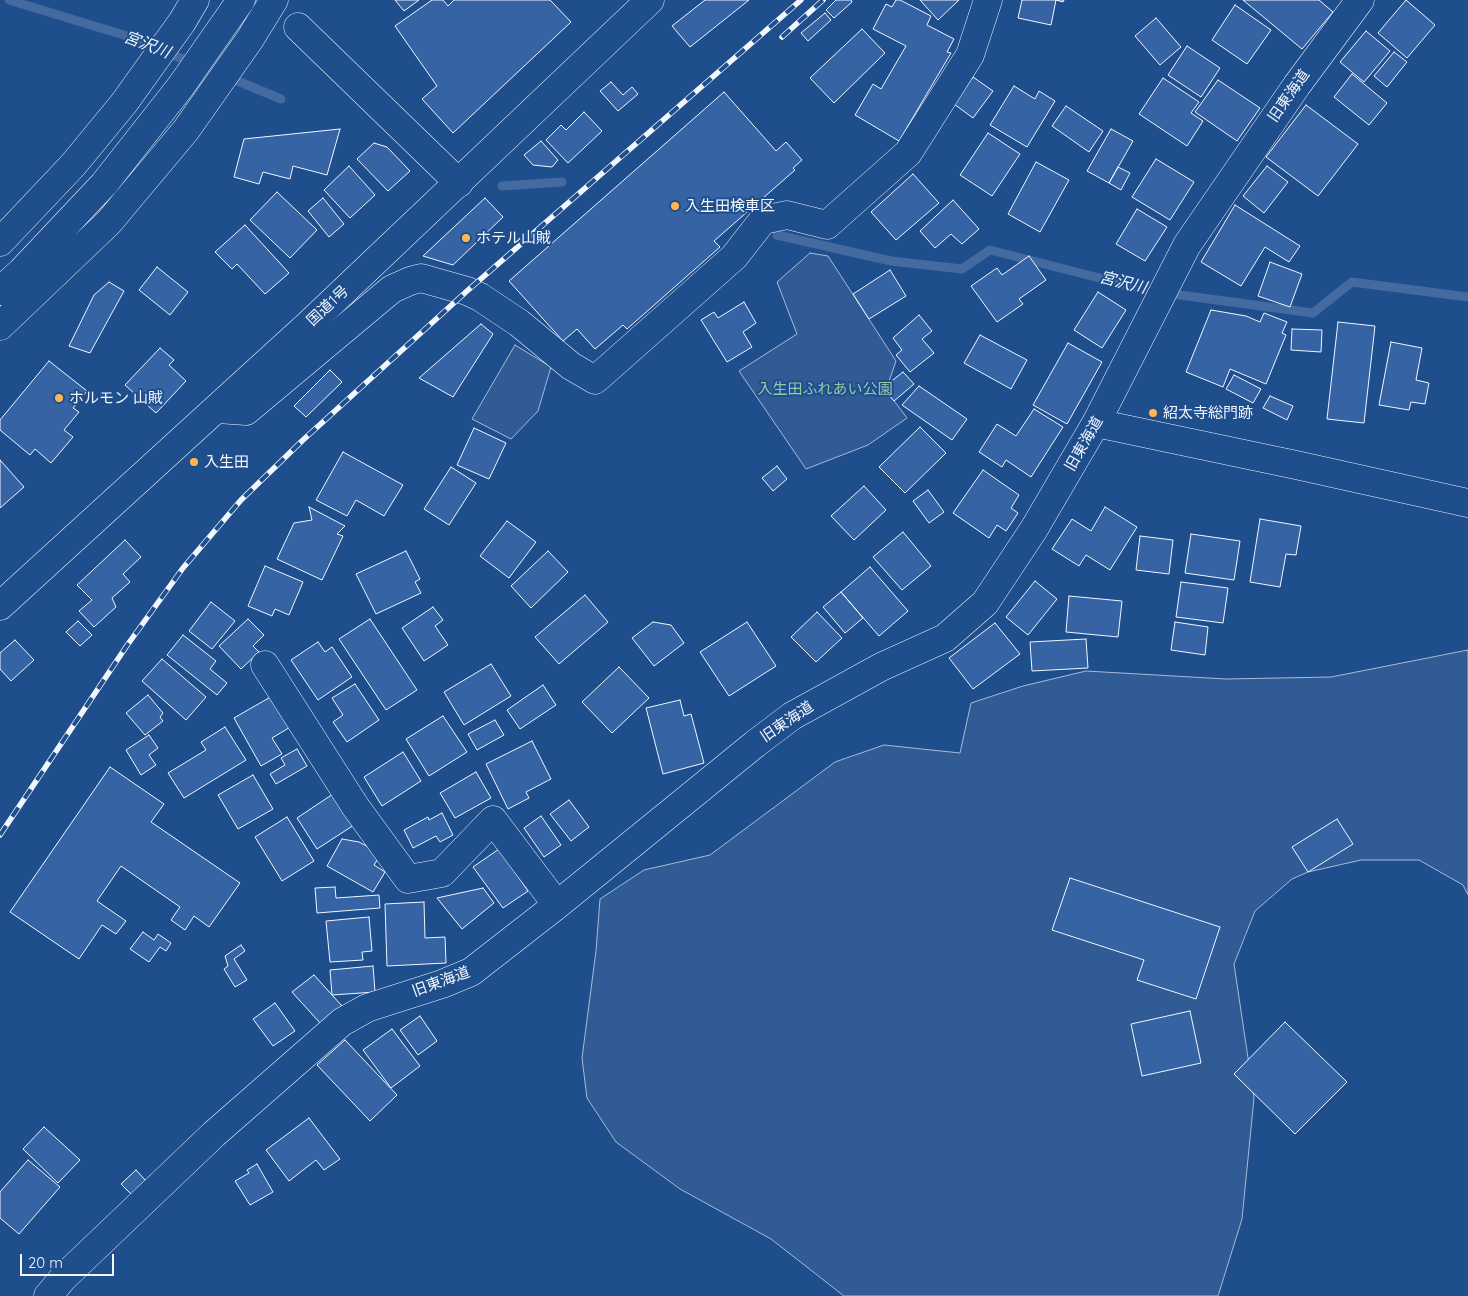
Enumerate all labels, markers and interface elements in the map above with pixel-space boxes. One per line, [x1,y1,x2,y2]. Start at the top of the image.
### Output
water label: 宮沢川 [121,27,173,63]
street label: 旧東海道 [1264,66,1314,126]
place label: 入生田検車区 [685,197,775,215]
marker: 入生田検車区 [669,200,681,212]
place label: ホテル山賊 [476,229,551,247]
marker: ホテル山賊 [460,232,472,244]
water label: 宮沢川 [1097,268,1149,298]
street label: 国道1号 [303,282,353,330]
park label: 入生田ふれあい公園 [758,380,892,398]
place label: ホルモン 山賊 [69,389,163,407]
marker: ホルモン 山賊 [53,392,65,404]
place label: 紹太寺総門跡 [1163,404,1253,422]
marker: 紹太寺総門跡 [1147,407,1159,419]
street label: 旧東海道 [1061,414,1107,474]
place label: 入生田 [204,453,249,471]
marker: 入生田 [188,456,200,468]
street label: 旧東海道 [757,698,817,746]
street label: 旧東海道 [410,963,472,1001]
scale bar [22,1244,116,1276]
text: 20 m [28,1253,63,1272]

